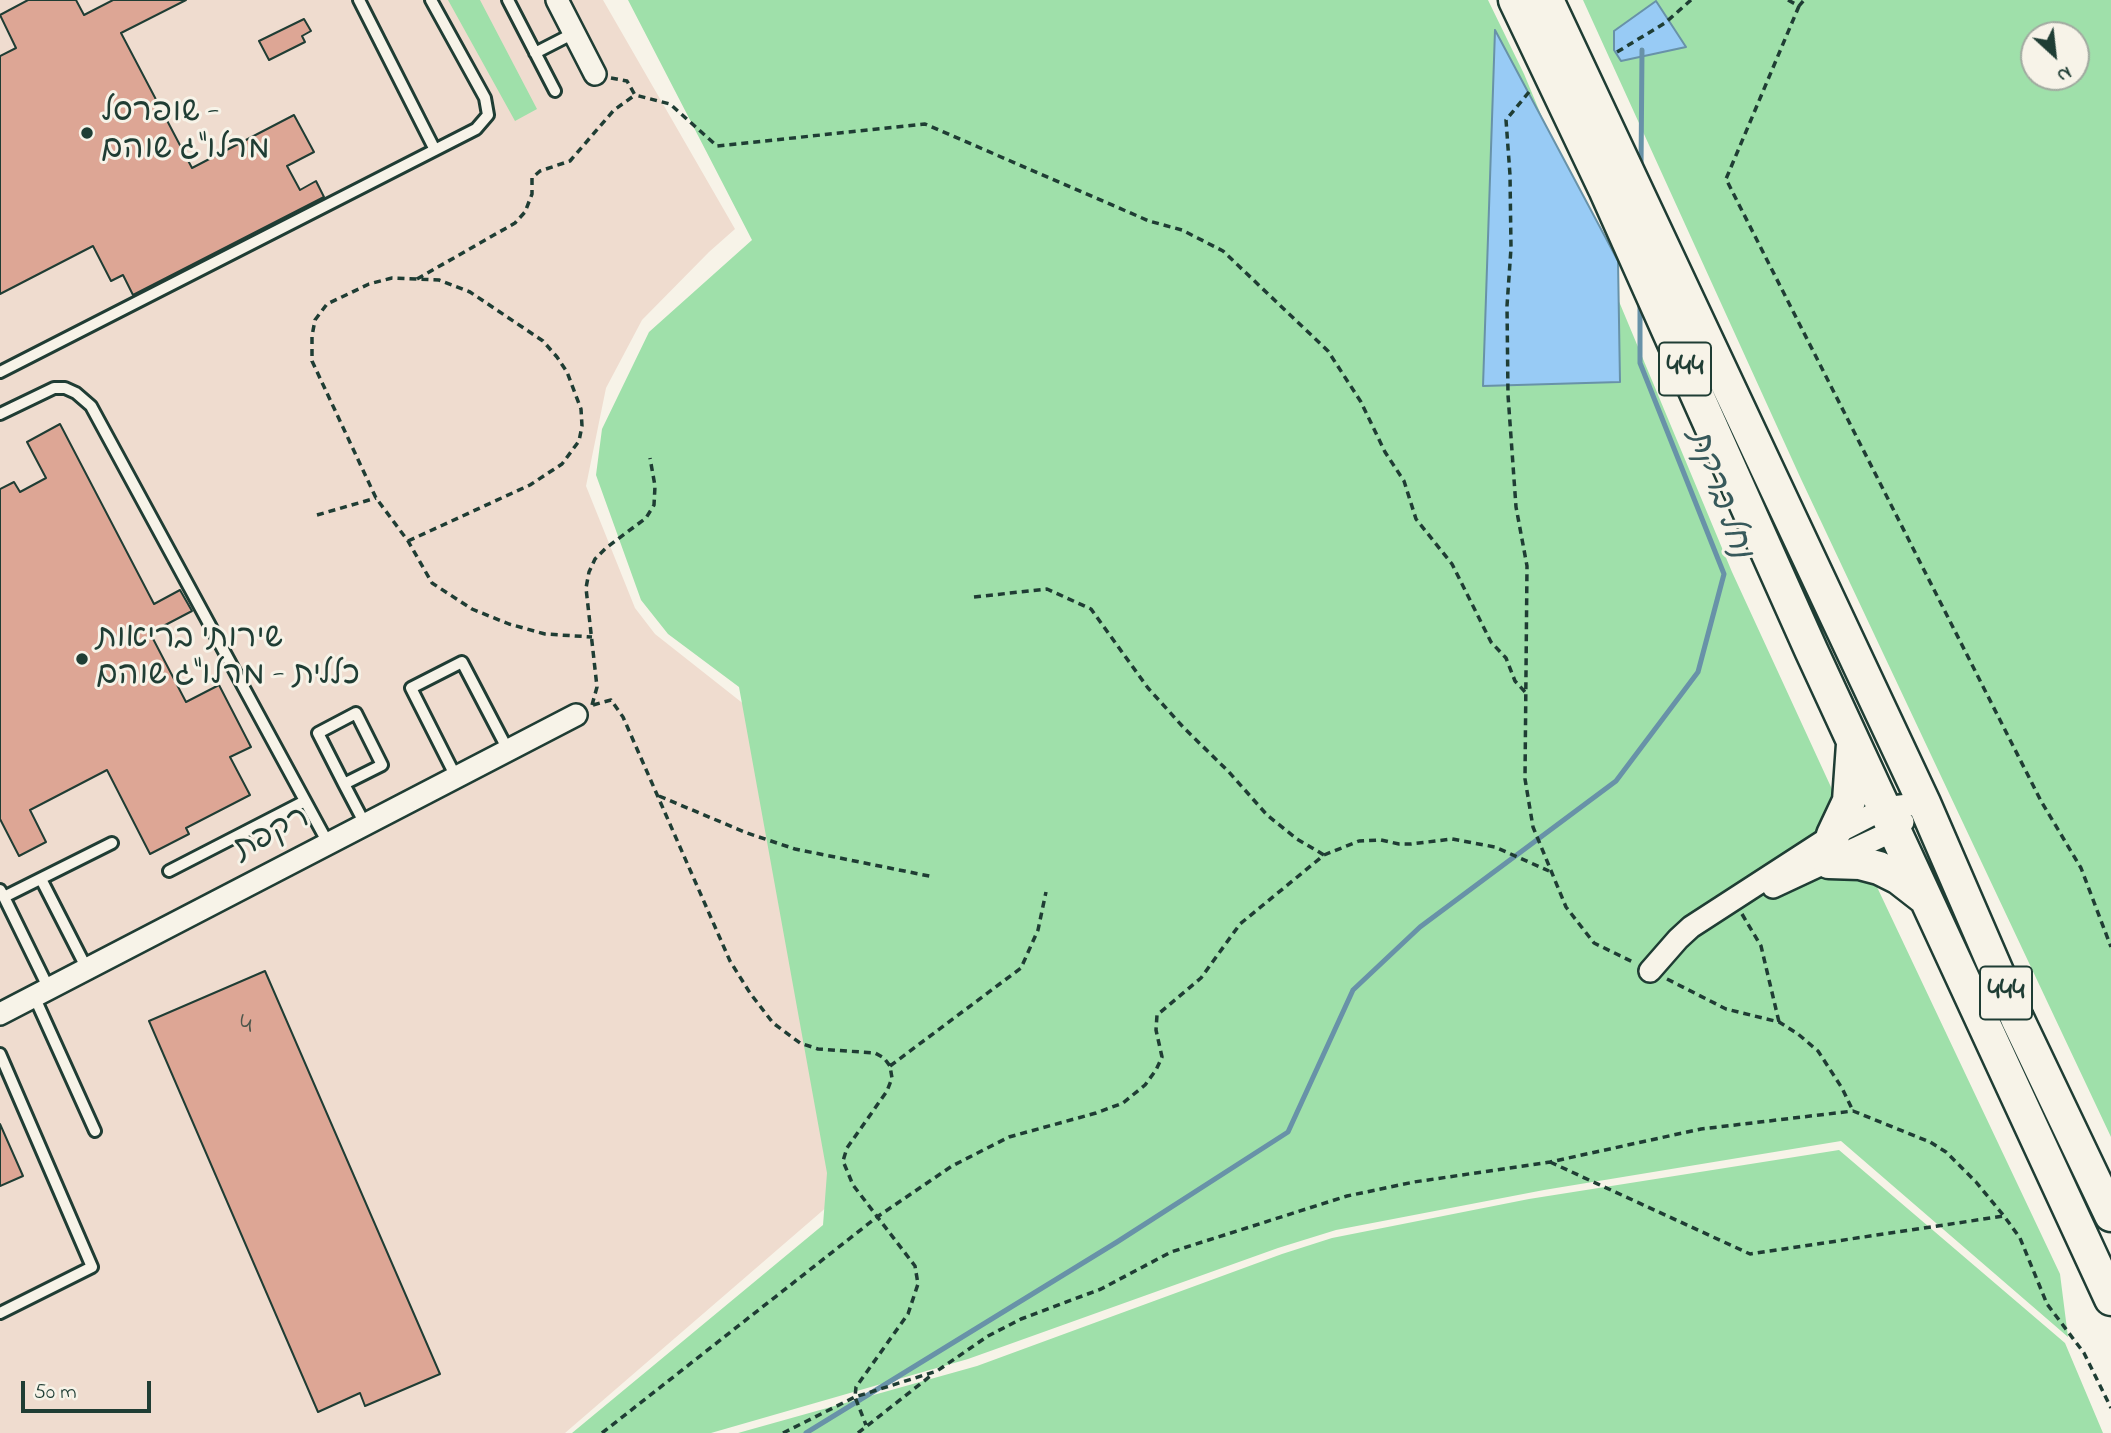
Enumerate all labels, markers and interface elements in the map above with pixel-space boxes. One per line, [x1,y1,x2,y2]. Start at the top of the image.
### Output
north arrow [2020,21,2090,91]
text: N [2052,58,2076,88]
place label: שופרסל - מרלו"ג שוהם [101,96,270,171]
marker: שופרסל - מרלו"ג שוהם [79,125,95,141]
road number: 444 [1659,342,1711,396]
water label: נחל ברקת [1676,425,1758,565]
place label: שירותי בריאות כללית - מרלו"ג שוהם [96,622,360,697]
marker: שירותי בריאות כללית - מרלו"ג שוהם [74,651,90,667]
street label: רקפת [229,801,317,871]
road number: 444 [1980,967,2032,1020]
house number: 4 [240,1010,252,1044]
scale bar [24,1366,154,1410]
text: 50 m [34,1378,77,1408]

